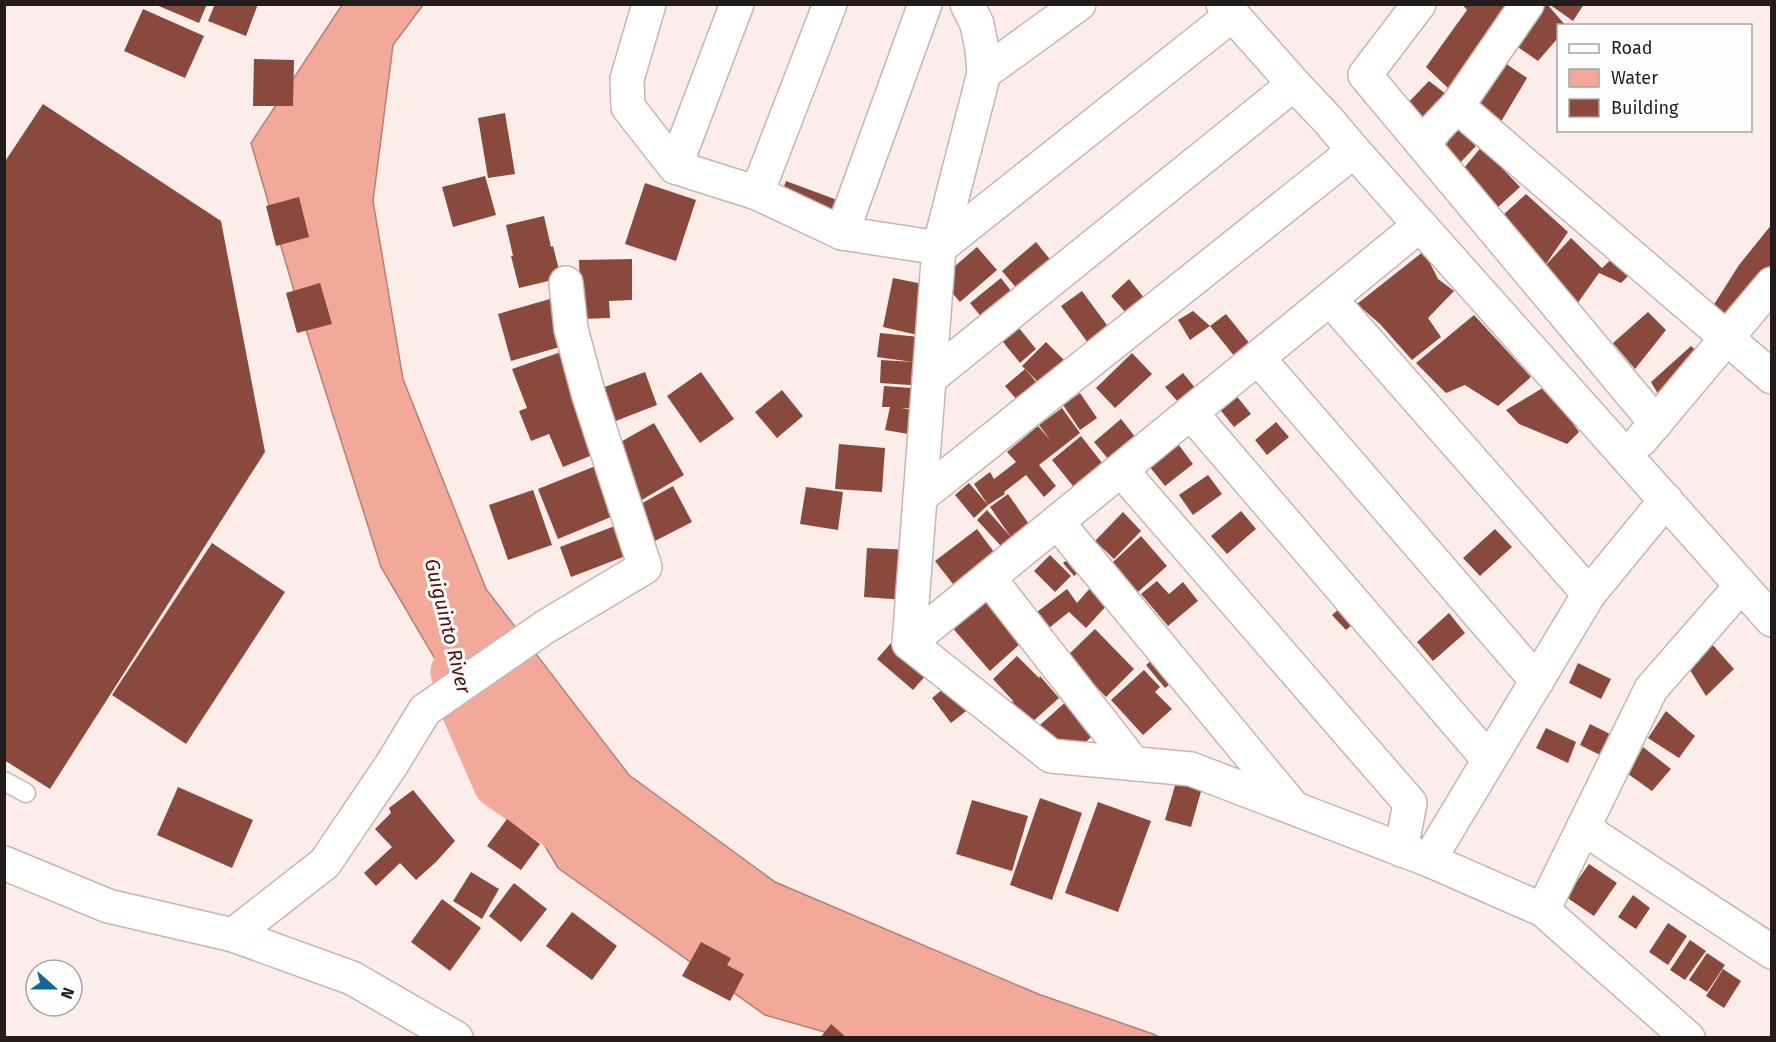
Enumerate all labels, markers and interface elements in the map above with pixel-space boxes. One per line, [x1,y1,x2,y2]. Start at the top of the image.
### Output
legend [1557,24,1752,132]
text: Road [1611,37,1653,59]
text: Water [1611,67,1658,89]
text: Building [1611,97,1679,119]
water label: Guiguinto River [420,556,477,697]
north arrow [24,958,84,1018]
text: N [57,985,78,1002]

